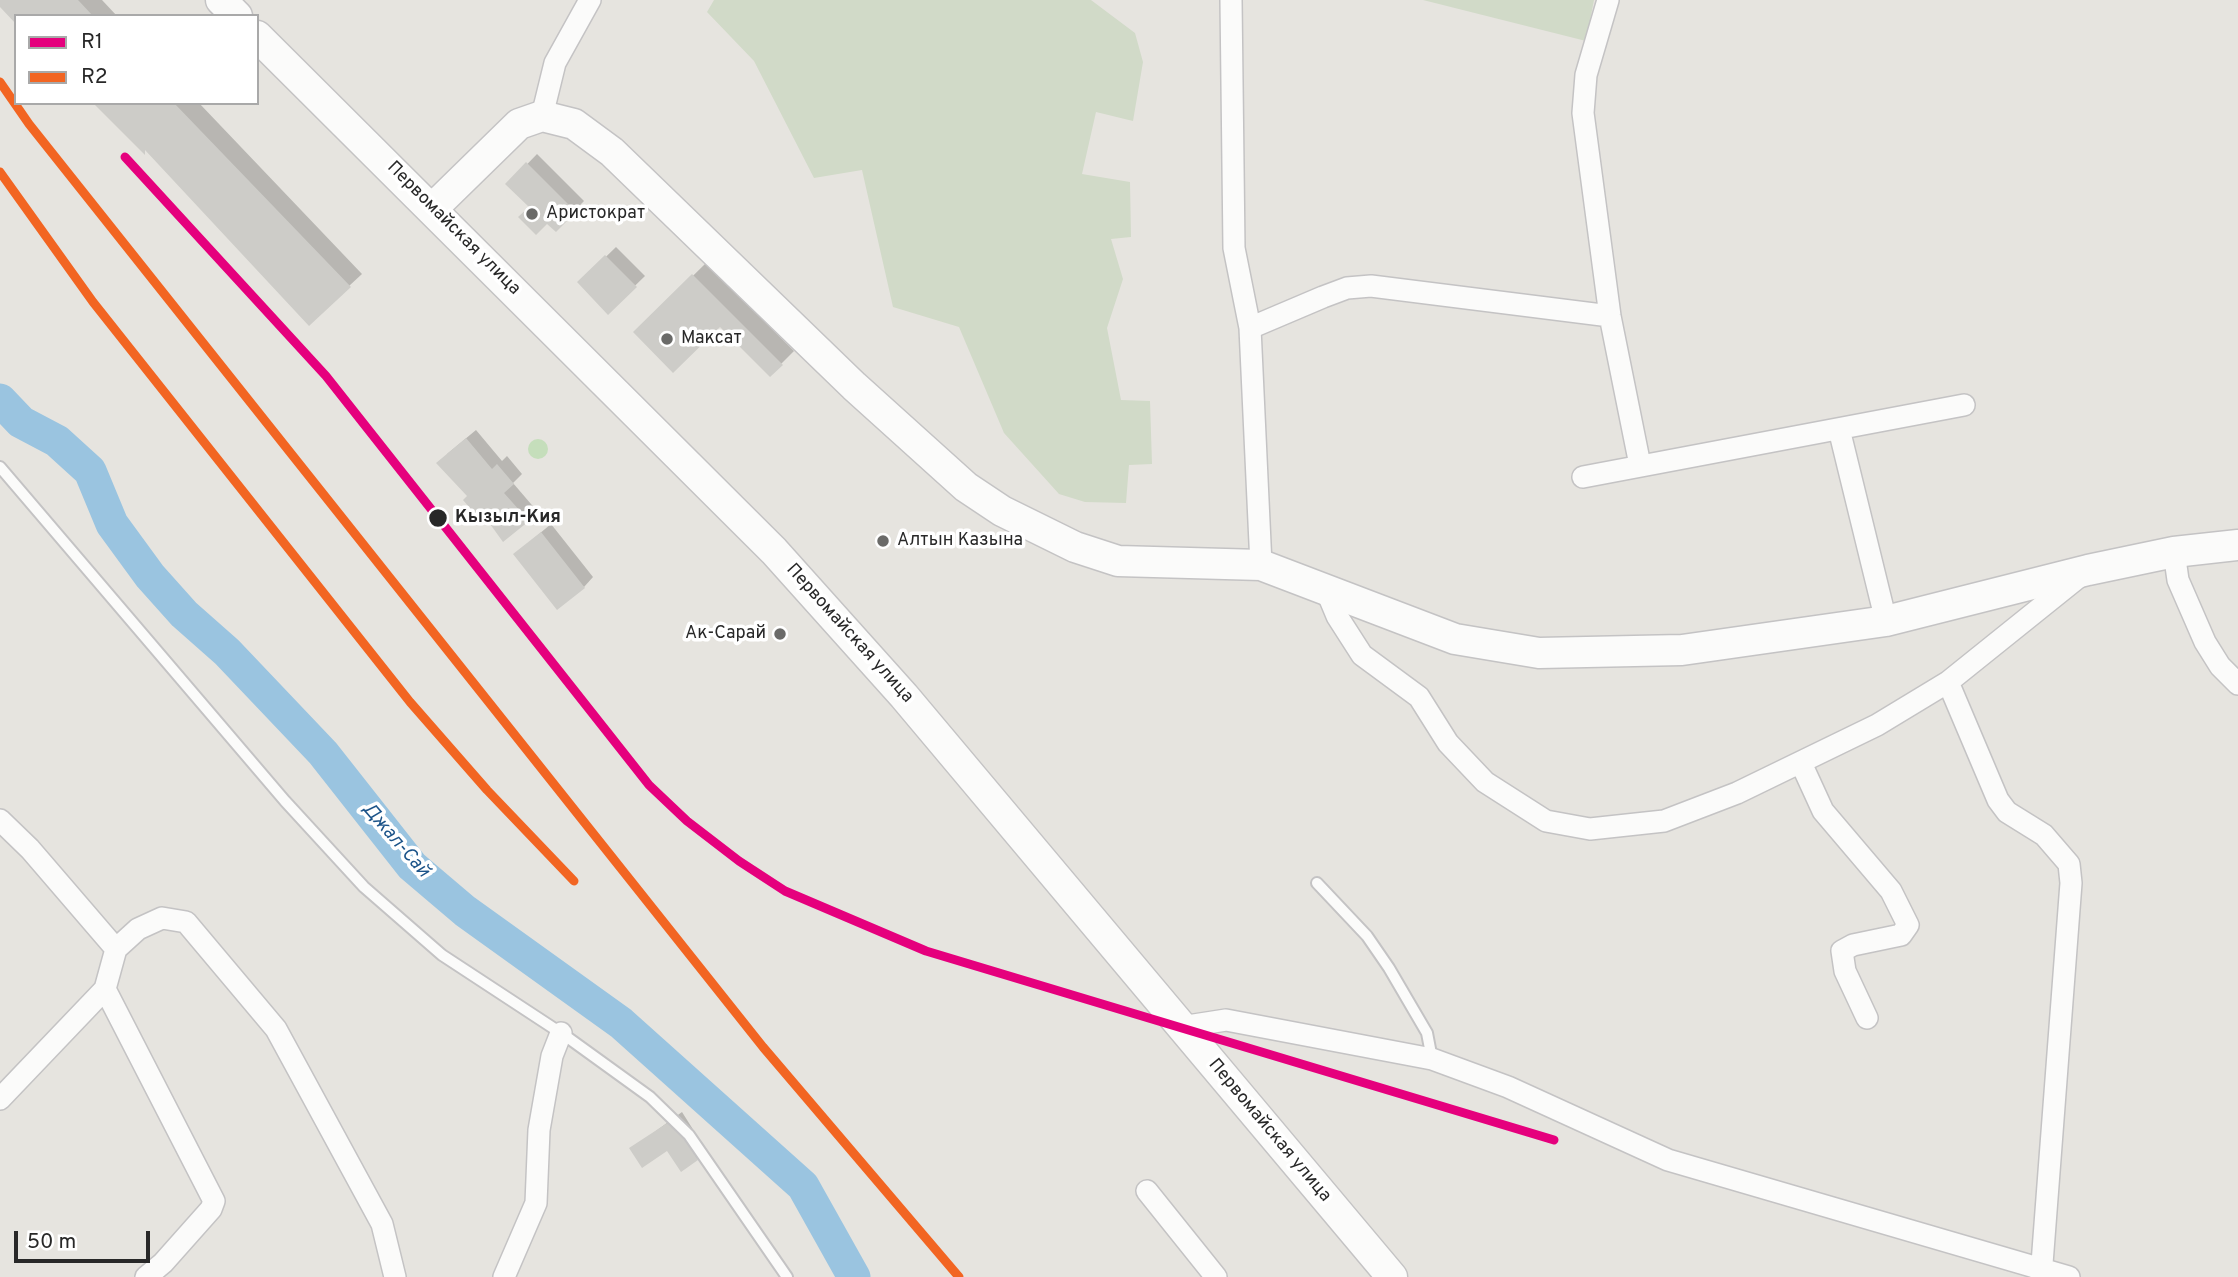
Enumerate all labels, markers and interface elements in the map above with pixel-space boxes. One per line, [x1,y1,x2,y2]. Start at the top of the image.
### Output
legend [14,14,259,105]
text: R1 [81,29,103,56]
text: R2 [81,64,108,91]
street label: Первомайская улица [382,158,524,300]
place label: Аристократ [546,203,645,225]
marker: Аристократ [524,206,540,222]
place label: Максат [681,328,742,350]
marker: Максат [659,331,675,347]
marker: Кызыл-Кия [427,507,449,529]
place label: Кызыл-Кия [455,507,561,529]
place label: Алтын Казына [897,530,1023,552]
marker: Алтын Казына [875,533,891,549]
street label: Первомайская улица [781,560,917,708]
place label: Ак-Сарай [685,623,766,645]
marker: Ак-Сарай [772,626,788,642]
water label: Джал-Сай [356,799,434,883]
street label: Первомайская улица [1203,1055,1335,1207]
scale bar [18,1218,154,1262]
text: 50 m [27,1229,76,1256]

